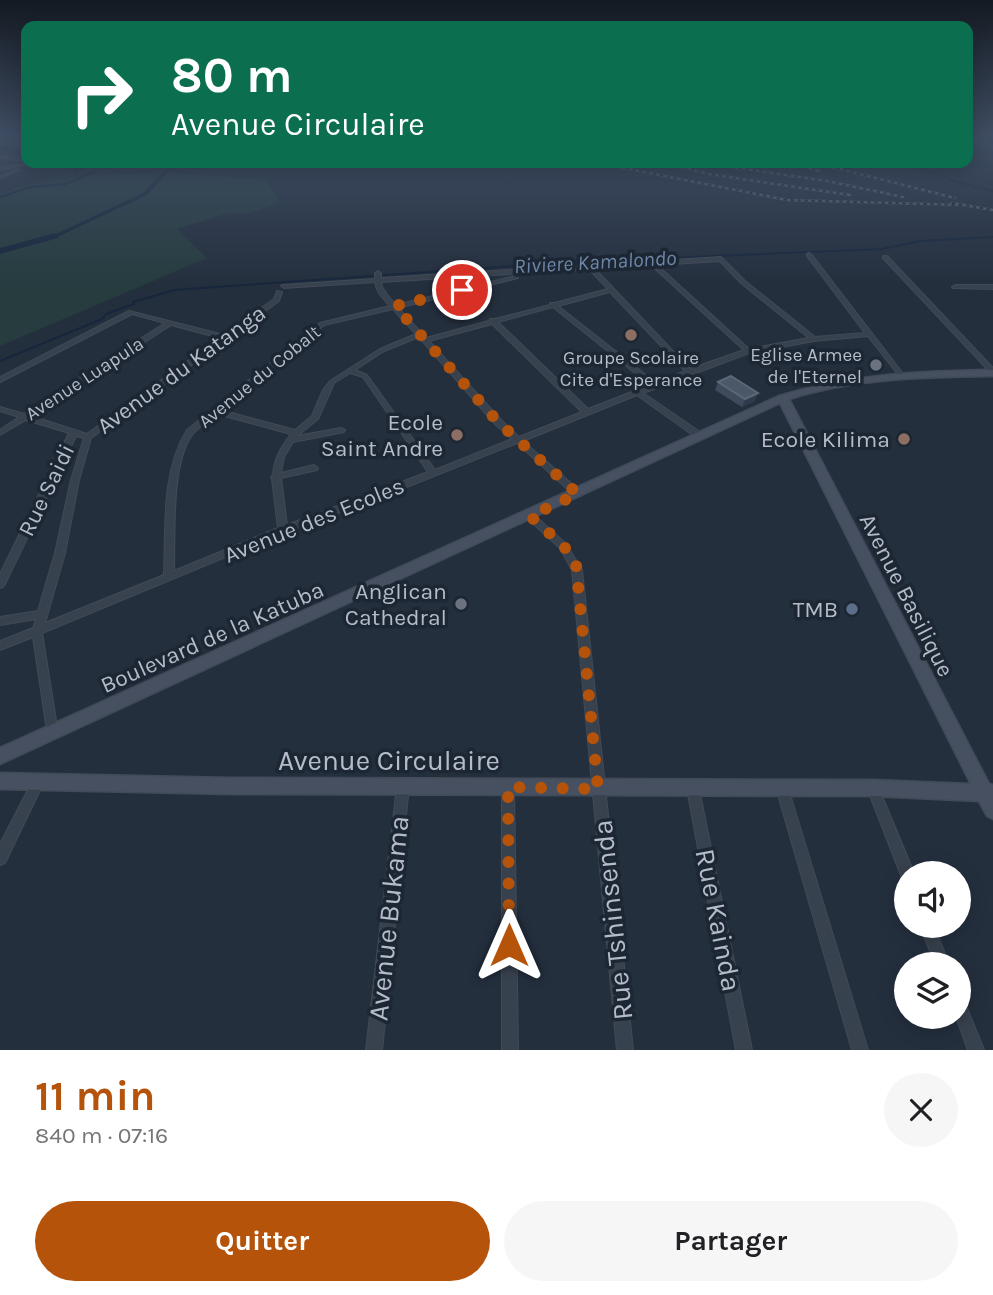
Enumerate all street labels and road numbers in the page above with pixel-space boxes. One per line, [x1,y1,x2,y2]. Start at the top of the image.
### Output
street label: Avenue du Katanga [92,299,271,440]
street label: Avenue du Cobalt [194,321,325,433]
street label: Avenue Luapula [21,333,148,425]
street label: Rue Saidi [13,440,80,541]
street label: Avenue des Ecoles [220,472,408,569]
street label: Avenue Basilique [854,509,959,681]
street label: Boulevard de la Katuba [96,576,328,699]
street label: Avenue Circulaire [278,744,500,777]
street label: Avenue Bukama [361,814,416,1022]
street label: Rue Tshinsenda [586,818,639,1022]
street label: Rue Kainda [688,846,749,994]

